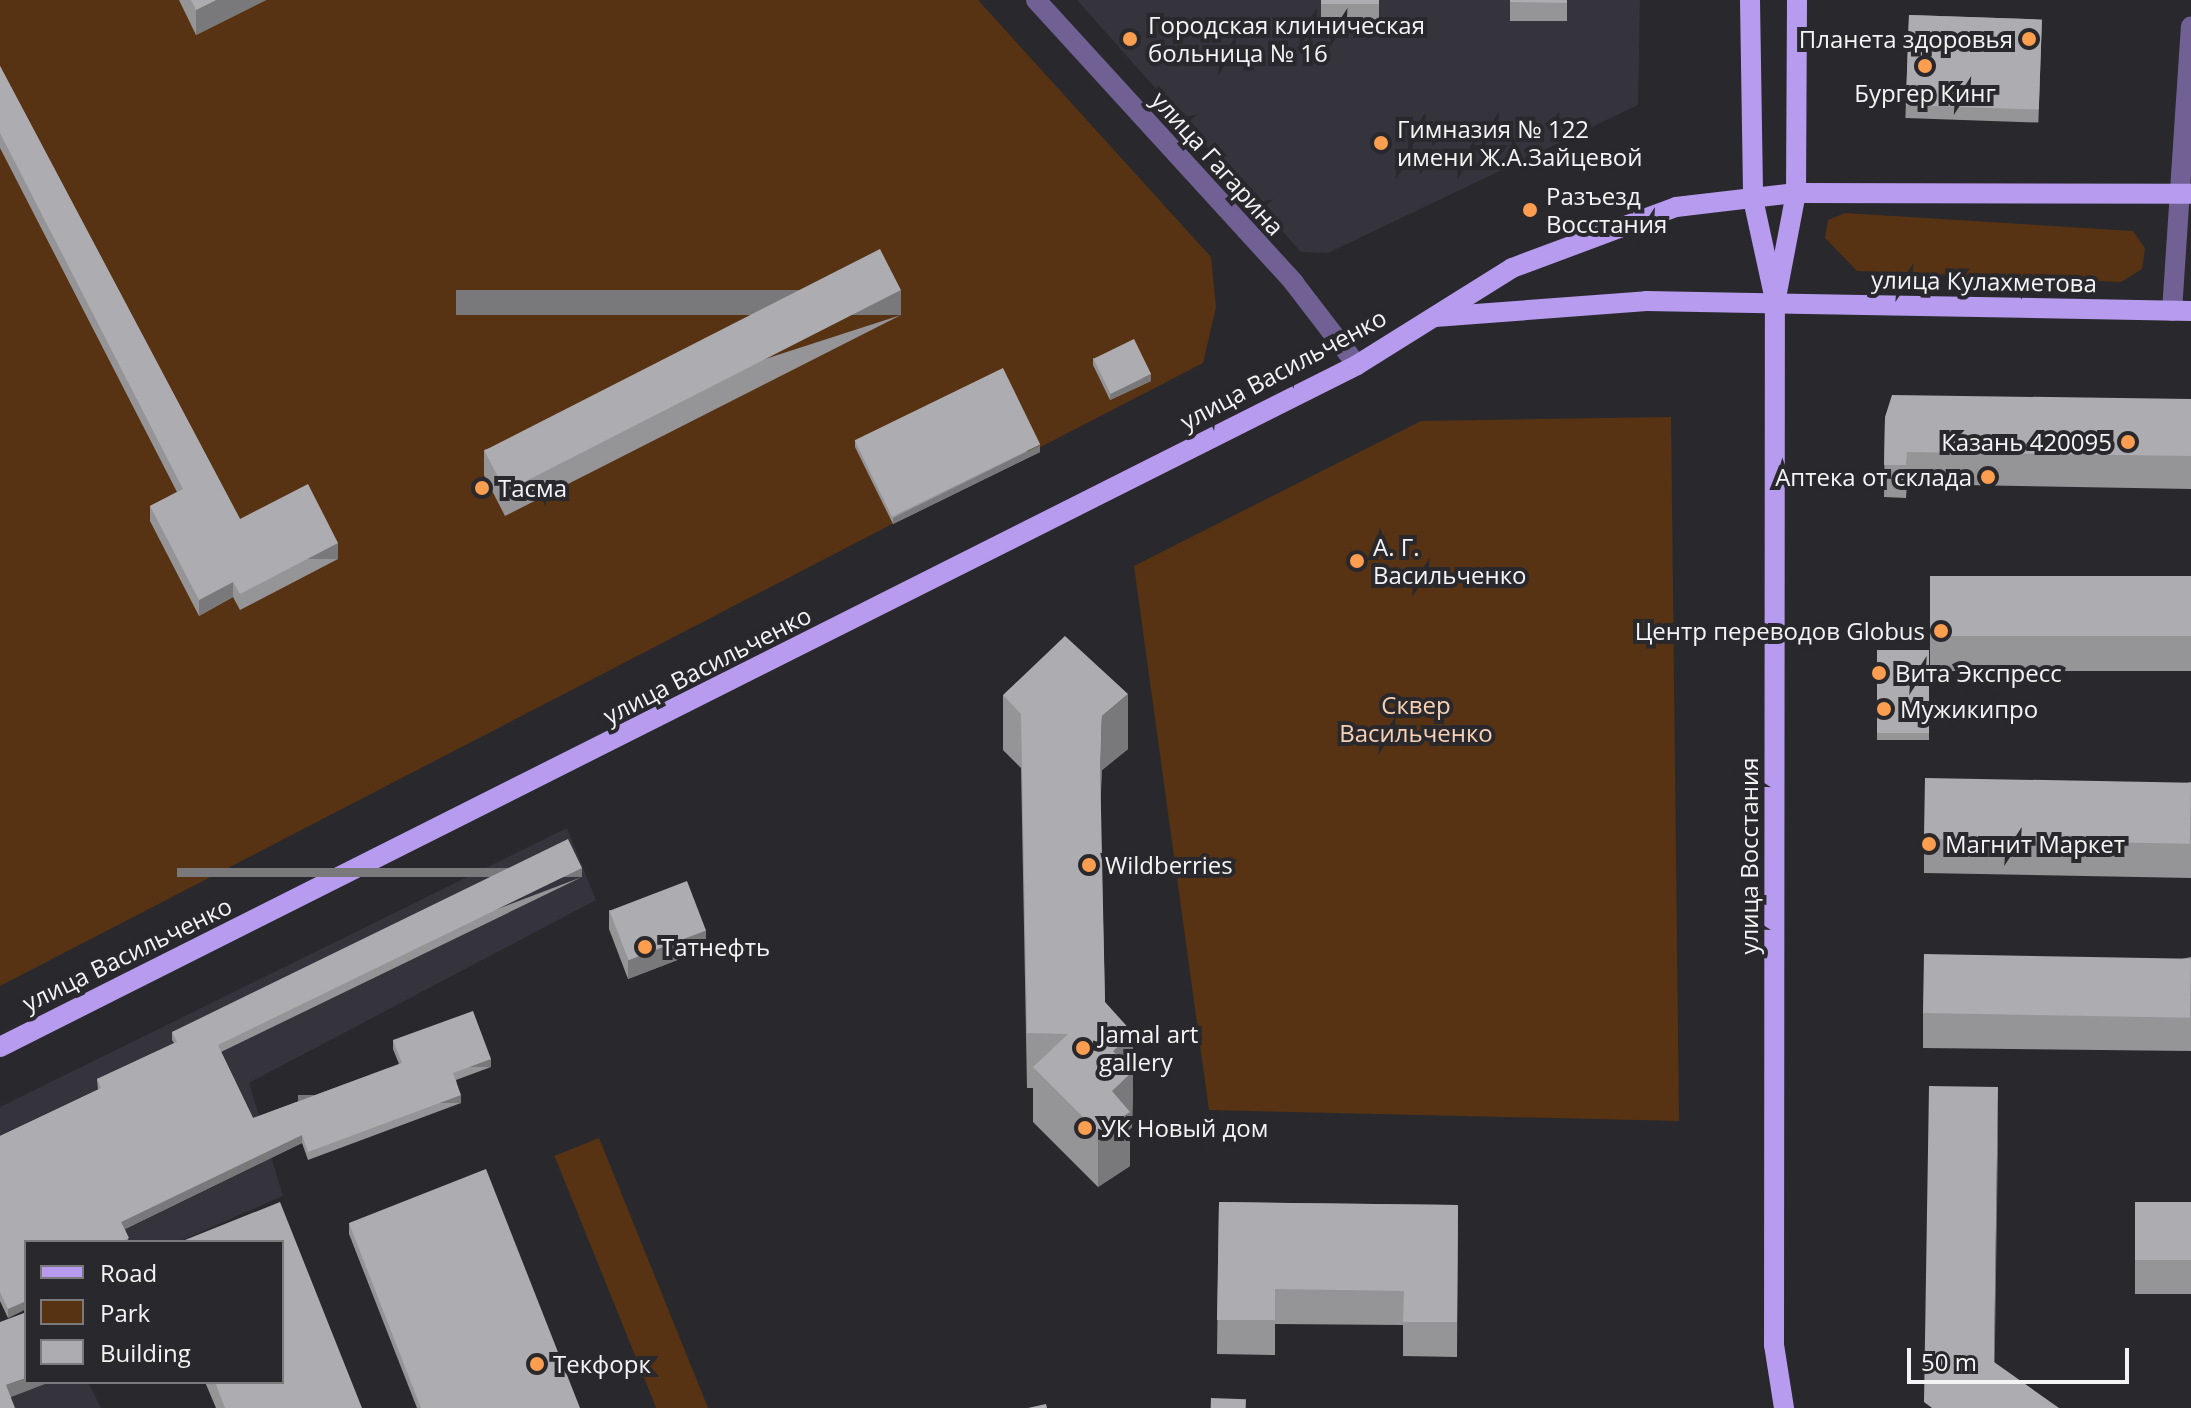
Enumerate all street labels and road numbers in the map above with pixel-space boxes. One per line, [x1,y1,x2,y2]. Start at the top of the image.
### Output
street label: улица Гагарина [1146,85,1290,241]
street label: улица Кулахметова [1871,265,2097,297]
street label: улица Васильченко [1175,302,1391,436]
street label: улица Васильченко [598,600,816,730]
street label: улица Восстания [1735,758,1763,954]
street label: улица Васильченко [18,891,236,1017]

